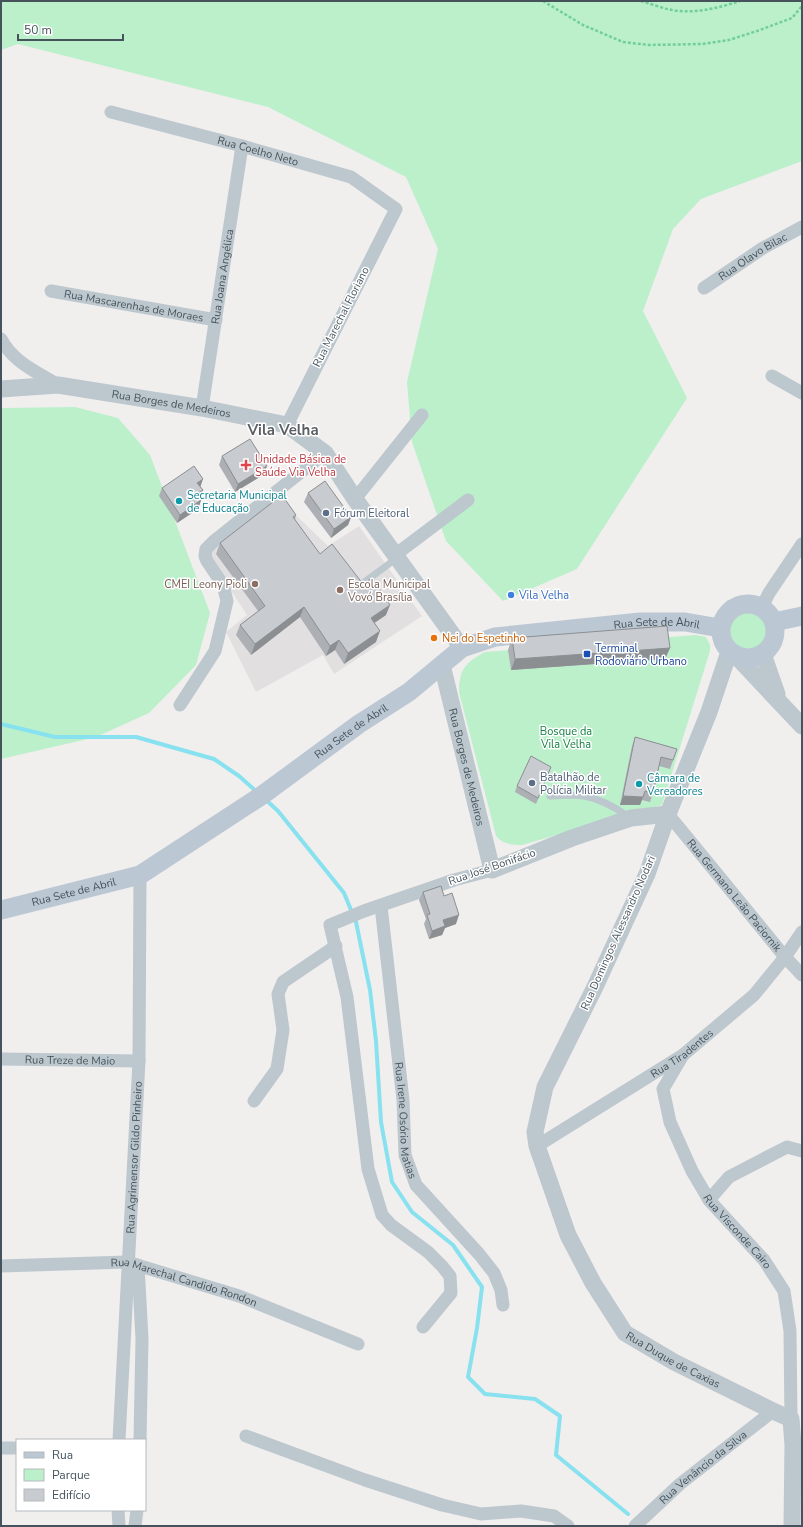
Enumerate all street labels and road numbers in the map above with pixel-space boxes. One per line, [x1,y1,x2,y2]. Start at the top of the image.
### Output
street label: Rua Coelho Neto [216,132,300,169]
street label: Rua Joana Angélica [207,228,237,325]
street label: Rua Olavo Bilac [715,229,789,284]
street label: Rua Marechal Floriano [309,264,373,370]
street label: Rua Mascarenhas de Moraes [63,286,205,325]
street label: Rua Borges de Medeiros [111,386,232,421]
street label: Rua Sete de Abril [613,614,702,632]
street label: Rua Sete de Abril [311,700,391,762]
street label: Rua Borges de Medeiros [445,707,488,827]
street label: Rua Germano Leão Paciornik [684,836,785,955]
street label: Rua José Bonifácio [446,845,538,889]
street label: Rua Domingos Alessandro Nodari [577,854,659,1012]
street label: Rua Sete de Abril [30,874,118,910]
street label: Rua Tiradentes [647,1025,716,1081]
street label: Rua Treze de Maio [25,1052,115,1068]
street label: Rua Irene Osório Matias [391,1061,421,1181]
street label: Rua Agrimensor Gildo Pinheiro [122,1081,145,1234]
street label: Rua Visconde Cairo [700,1192,775,1272]
street label: Rua Marechal Candido Rondon [110,1254,260,1310]
street label: Rua Duque de Caxias [623,1328,723,1391]
street label: Rua Venâncio da Silva [656,1427,750,1507]

